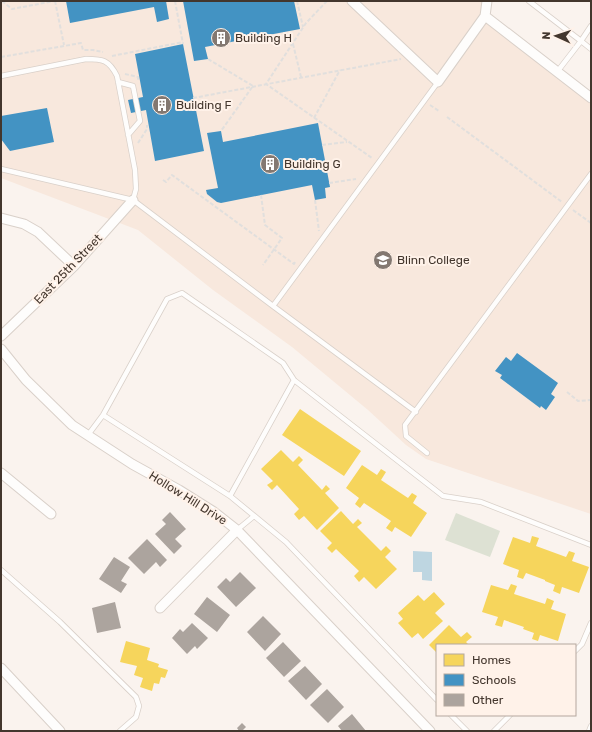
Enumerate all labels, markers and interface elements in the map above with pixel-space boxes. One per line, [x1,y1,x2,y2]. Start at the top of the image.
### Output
north arrow [536,16,576,56]
building icon: Building H [210,27,232,49]
place label: Building H [235,31,292,45]
text: N [540,31,553,40]
building icon: Building F [151,94,173,116]
place label: Building F [176,98,232,112]
building icon: Building G [259,153,281,175]
place label: Building G [284,157,341,171]
street label: East 25th Street [31,231,105,307]
school or university icon: Blinn College [372,249,394,271]
place label: Blinn College [397,253,470,267]
street label: Hollow Hill Drive [146,468,230,528]
legend [436,644,576,716]
text: Homes [472,653,511,667]
text: Schools [472,673,516,687]
text: Other [472,693,504,707]

